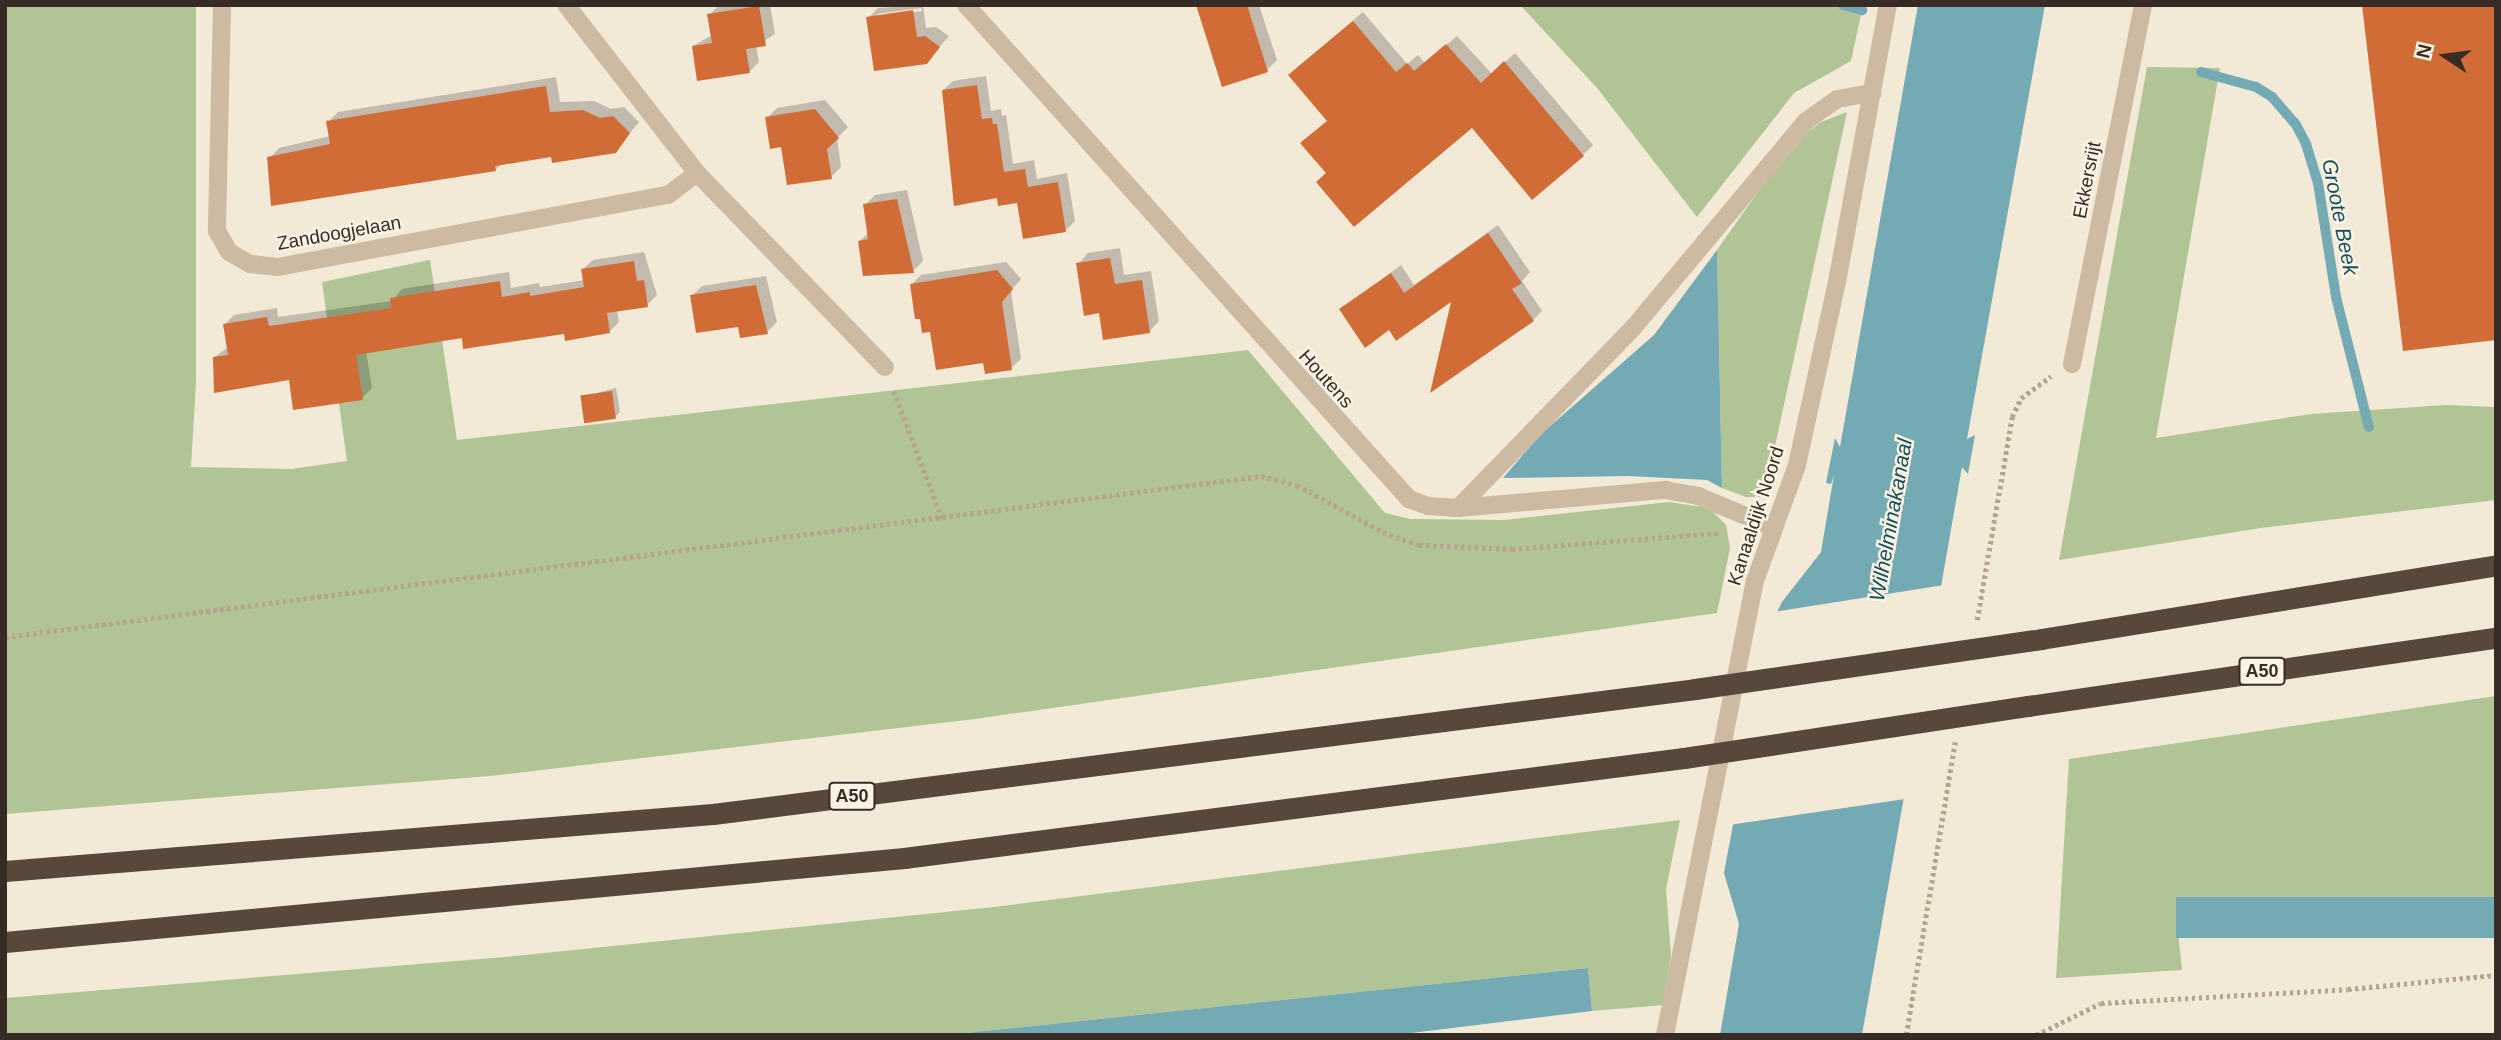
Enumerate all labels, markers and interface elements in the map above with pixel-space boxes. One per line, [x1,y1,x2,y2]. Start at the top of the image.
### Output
north arrow [2410,21,2480,91]
text: N [2412,42,2436,60]
street label: Ekkersrijt [2068,139,2106,221]
water label: Groote Beek [2316,157,2364,277]
street label: Zandoogjelaan [275,211,403,255]
street label: Houtens [1294,345,1358,413]
water label: Wilhelminakanaal [1864,437,1918,603]
street label: Kanaaldijk Noord [1723,444,1789,588]
road number: A50 [2238,656,2286,686]
road number: A50 [828,782,876,810]

